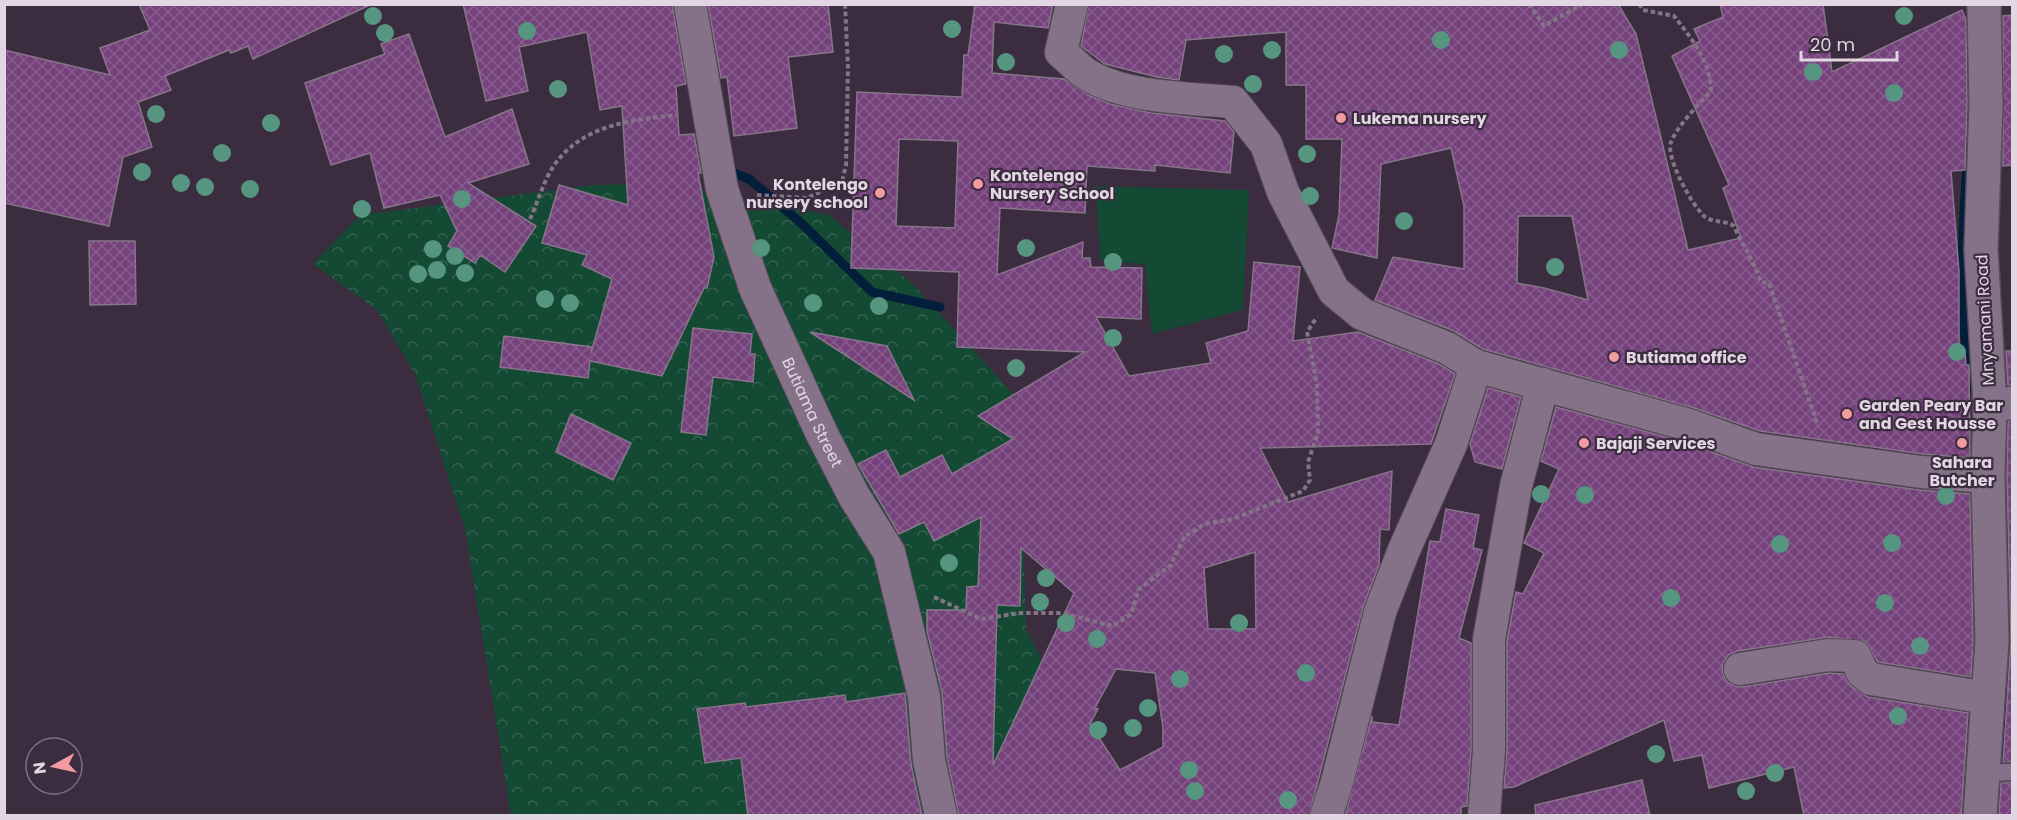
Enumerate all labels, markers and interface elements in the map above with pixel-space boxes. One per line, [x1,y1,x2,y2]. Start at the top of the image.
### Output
scale bar [1801,24,1897,62]
text: 20 m [1810,32,1855,57]
place label: Lukema nursery [1353,107,1487,130]
marker: Lukema nursery [1334,111,1348,125]
place label: Kontelengo Nursery School [990,164,1114,205]
place label: Kontelengo nursery school [746,173,868,214]
marker: Kontelengo Nursery School [971,177,985,191]
marker: Kontelengo nursery school [873,186,887,200]
street label: Mnyamani Road [1970,254,2000,386]
place label: Butiama office [1626,346,1747,369]
marker: Butiama office [1607,350,1621,364]
street label: Butiama Street [777,354,849,471]
place label: Garden Peary Bar and Gest Housse [1859,394,2003,435]
marker: Garden Peary Bar and Gest Housse [1840,407,1854,421]
place label: Bajaji Services [1596,432,1716,455]
marker: Bajaji Services [1577,436,1591,450]
marker: Sahara Butcher [1955,436,1969,450]
place label: Sahara Butcher [1930,451,1995,492]
north arrow [24,736,84,796]
text: N [27,760,52,776]

